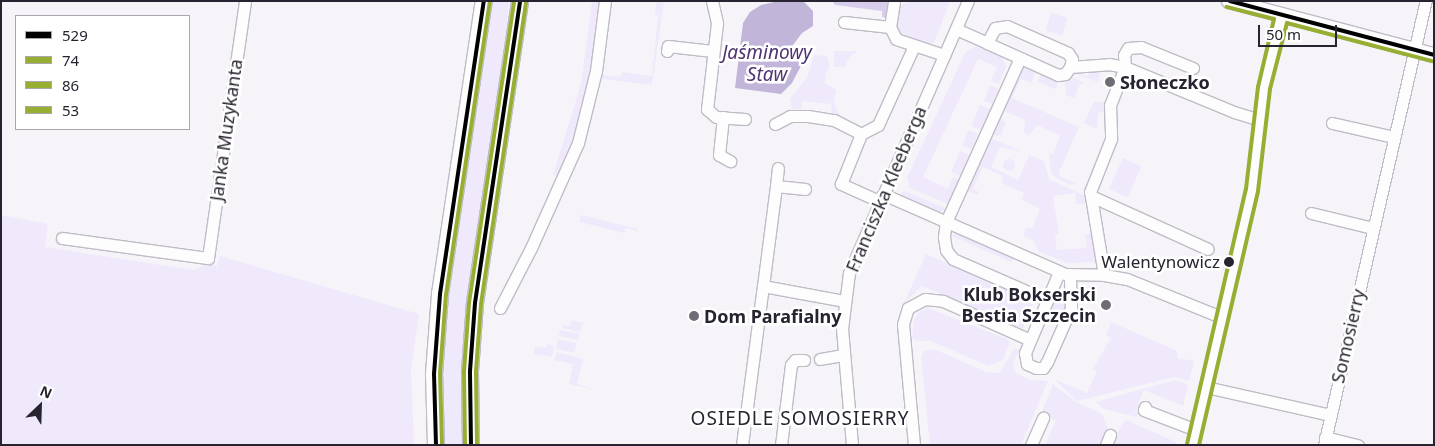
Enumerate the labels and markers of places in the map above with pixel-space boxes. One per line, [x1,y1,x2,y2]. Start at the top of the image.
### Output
place label: Słoneczko [1120,71,1210,93]
marker: Słoneczko [1104,76,1116,88]
place label: Walentynowicz [1101,252,1220,272]
marker: Walentynowicz [1224,257,1234,267]
place label: Klub Bokserski Bestia Szczecin [962,284,1096,326]
marker: Klub Bokserski Bestia Szczecin [1100,299,1112,311]
place label: Dom Parafialny [704,305,842,327]
marker: Dom Parafialny [688,310,700,322]

